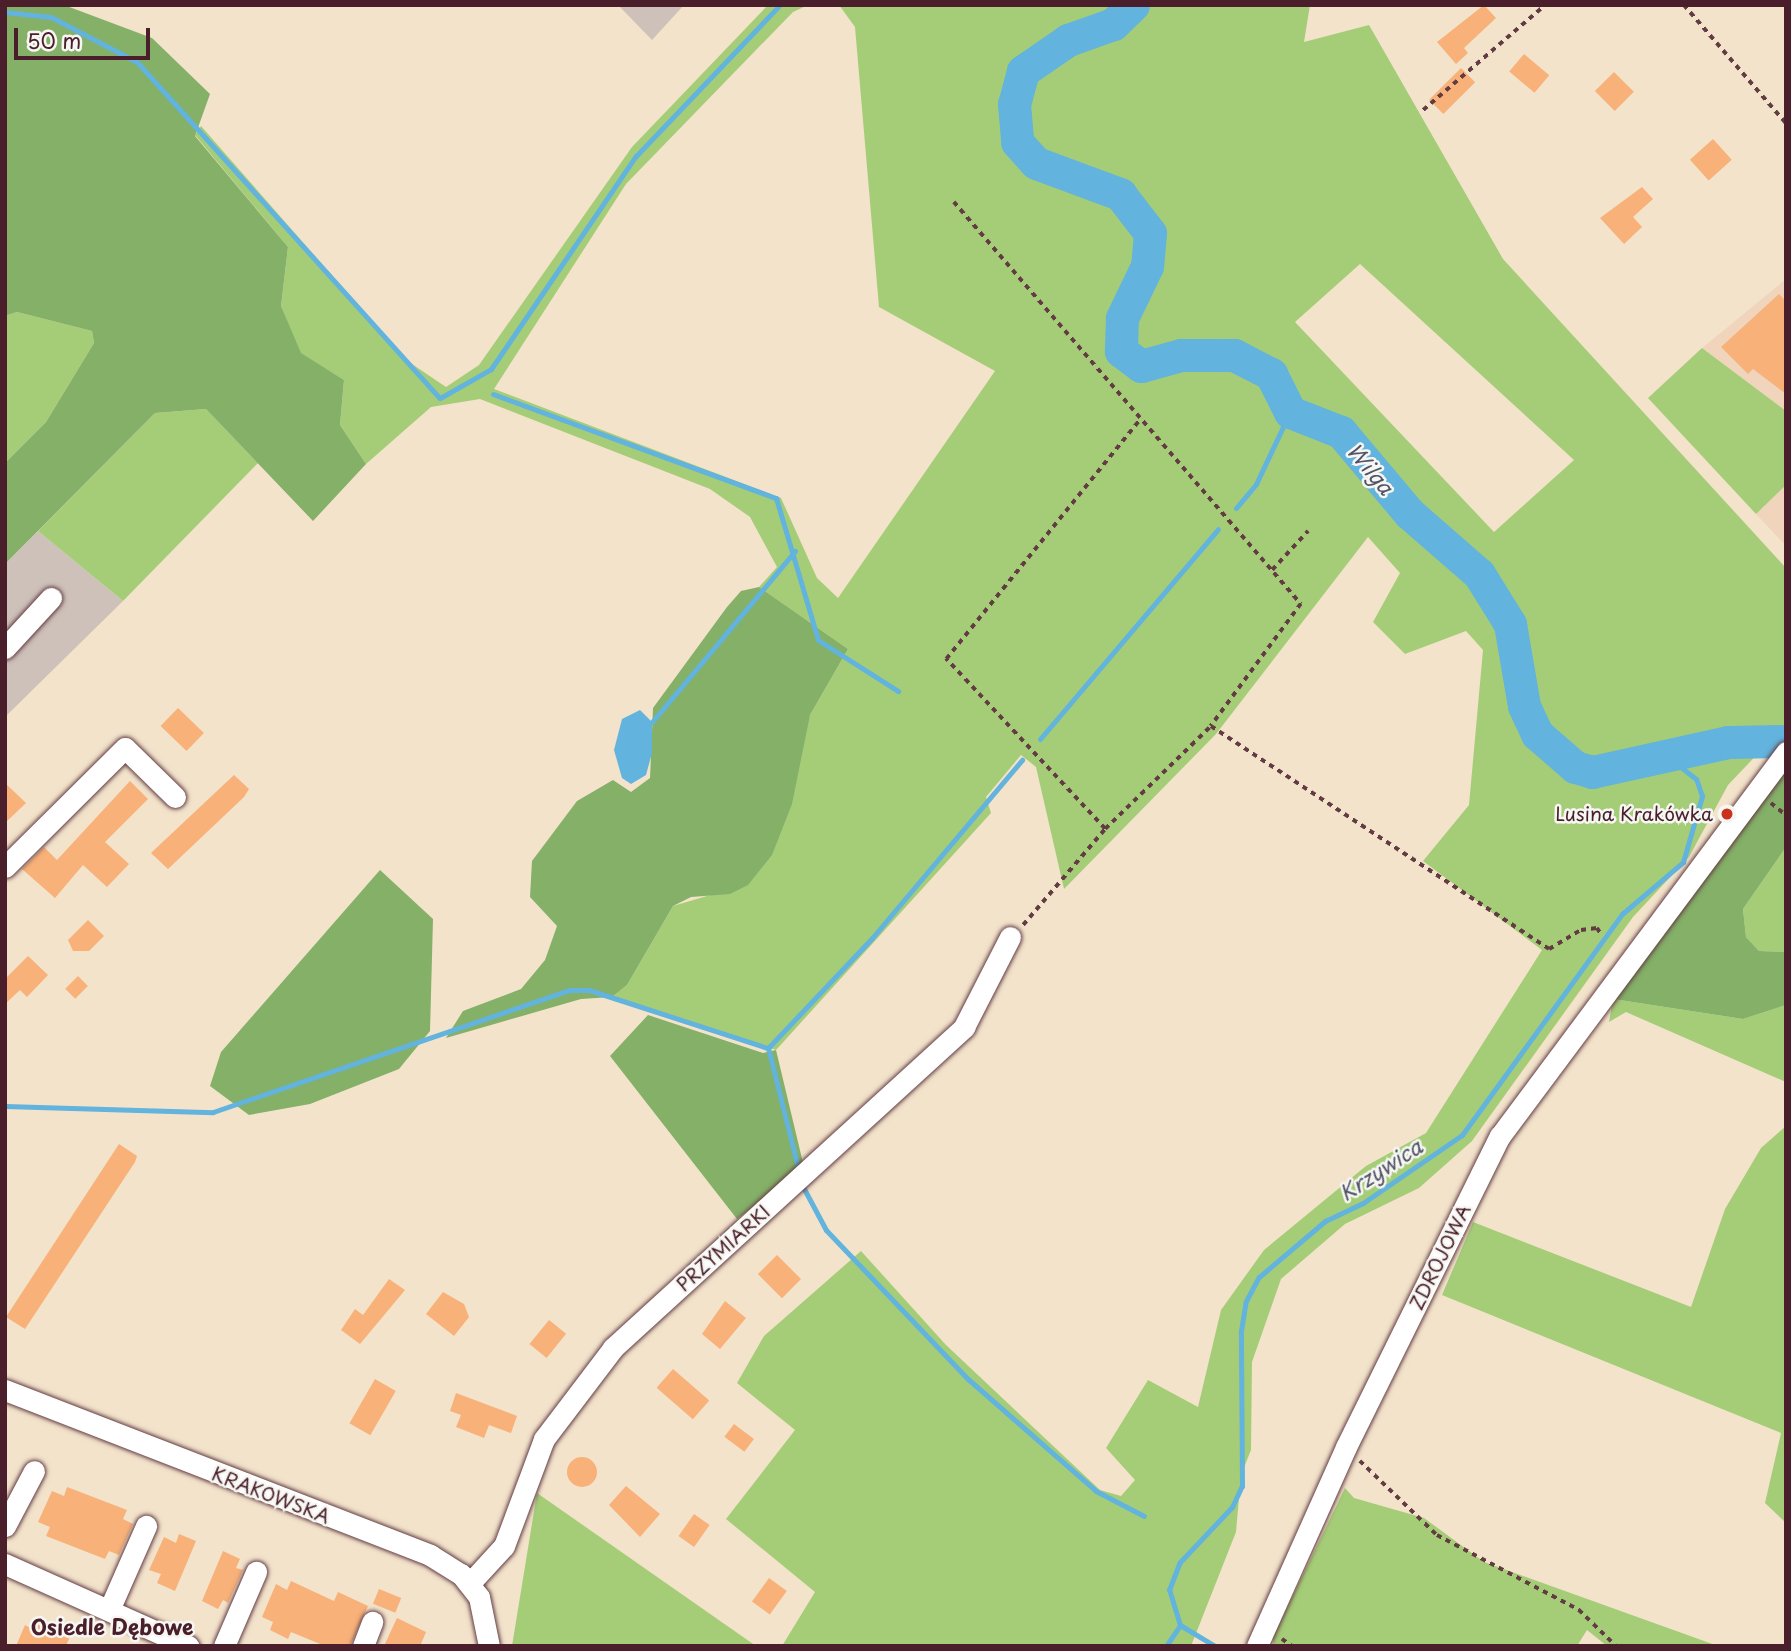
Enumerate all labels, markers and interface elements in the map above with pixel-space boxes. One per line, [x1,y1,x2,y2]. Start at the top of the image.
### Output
scale bar [18,14,154,58]
text: 50 m [27,24,81,56]
water label: Wilga [1342,437,1400,499]
place label: Lusina Krakówka [1556,803,1713,825]
marker: Lusina Krakówka [1719,806,1735,822]
water label: Krzywica [1334,1133,1426,1205]
street label: PRZYMIARKI [672,1200,774,1296]
street label: ZDROJOWA [1405,1201,1475,1313]
street label: KRAKOWSKA [209,1462,333,1528]
district label: Osiedle Dębowe [30,1613,194,1639]

